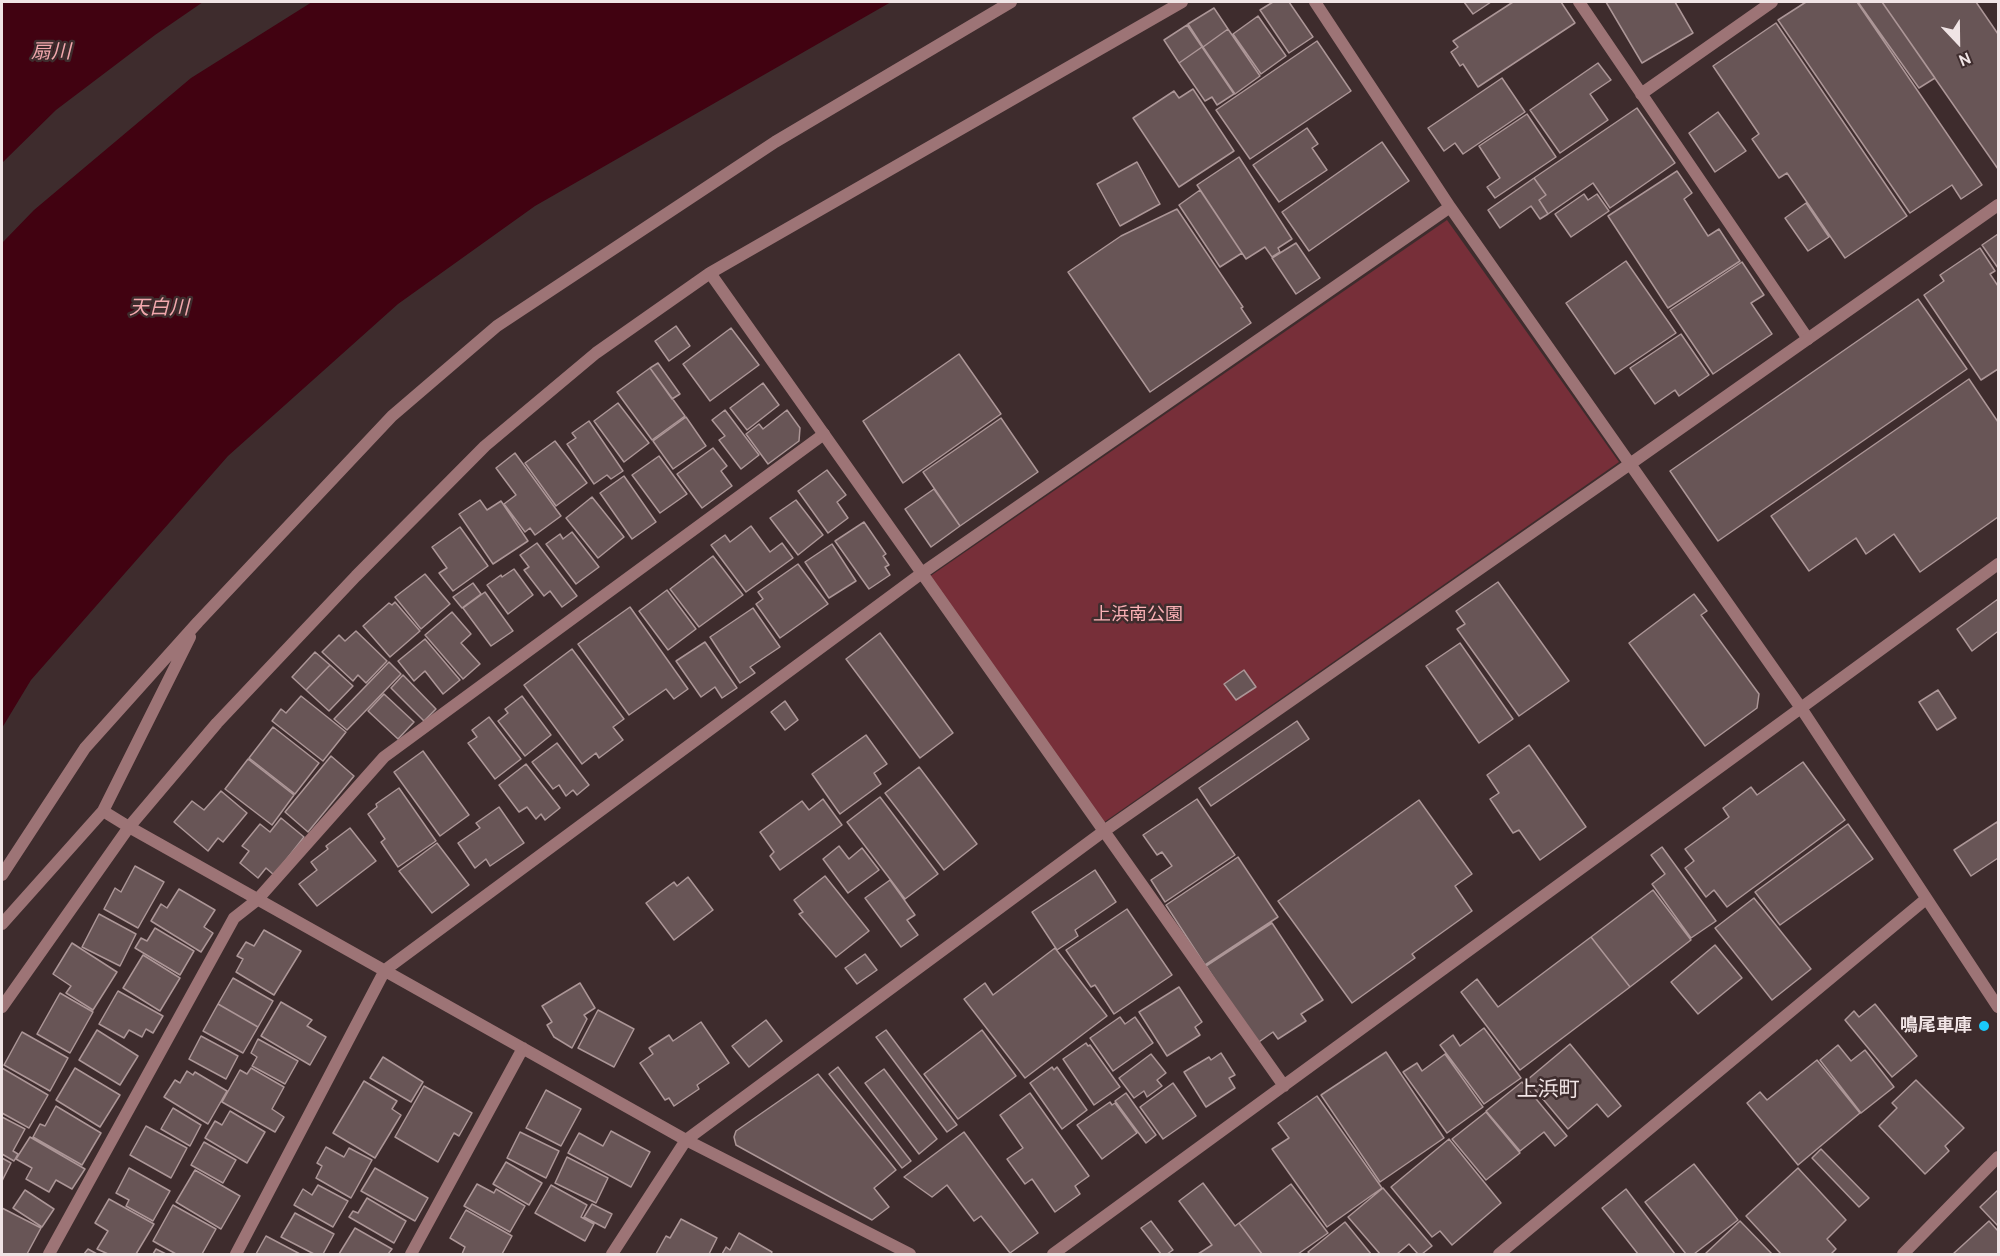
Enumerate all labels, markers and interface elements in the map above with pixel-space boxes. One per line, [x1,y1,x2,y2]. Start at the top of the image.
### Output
north arrow [1928,12,1988,72]
water label: 扇川 [31,40,71,64]
text: N [1956,48,1974,70]
water label: 天白川 [129,296,189,320]
park label: 上浜南公園 [1093,604,1183,626]
place label: 鳴尾車庫 [1900,1015,1972,1037]
marker: 鳴尾車庫 [1977,1019,1991,1033]
district label: 上浜町 [1517,1077,1579,1103]

